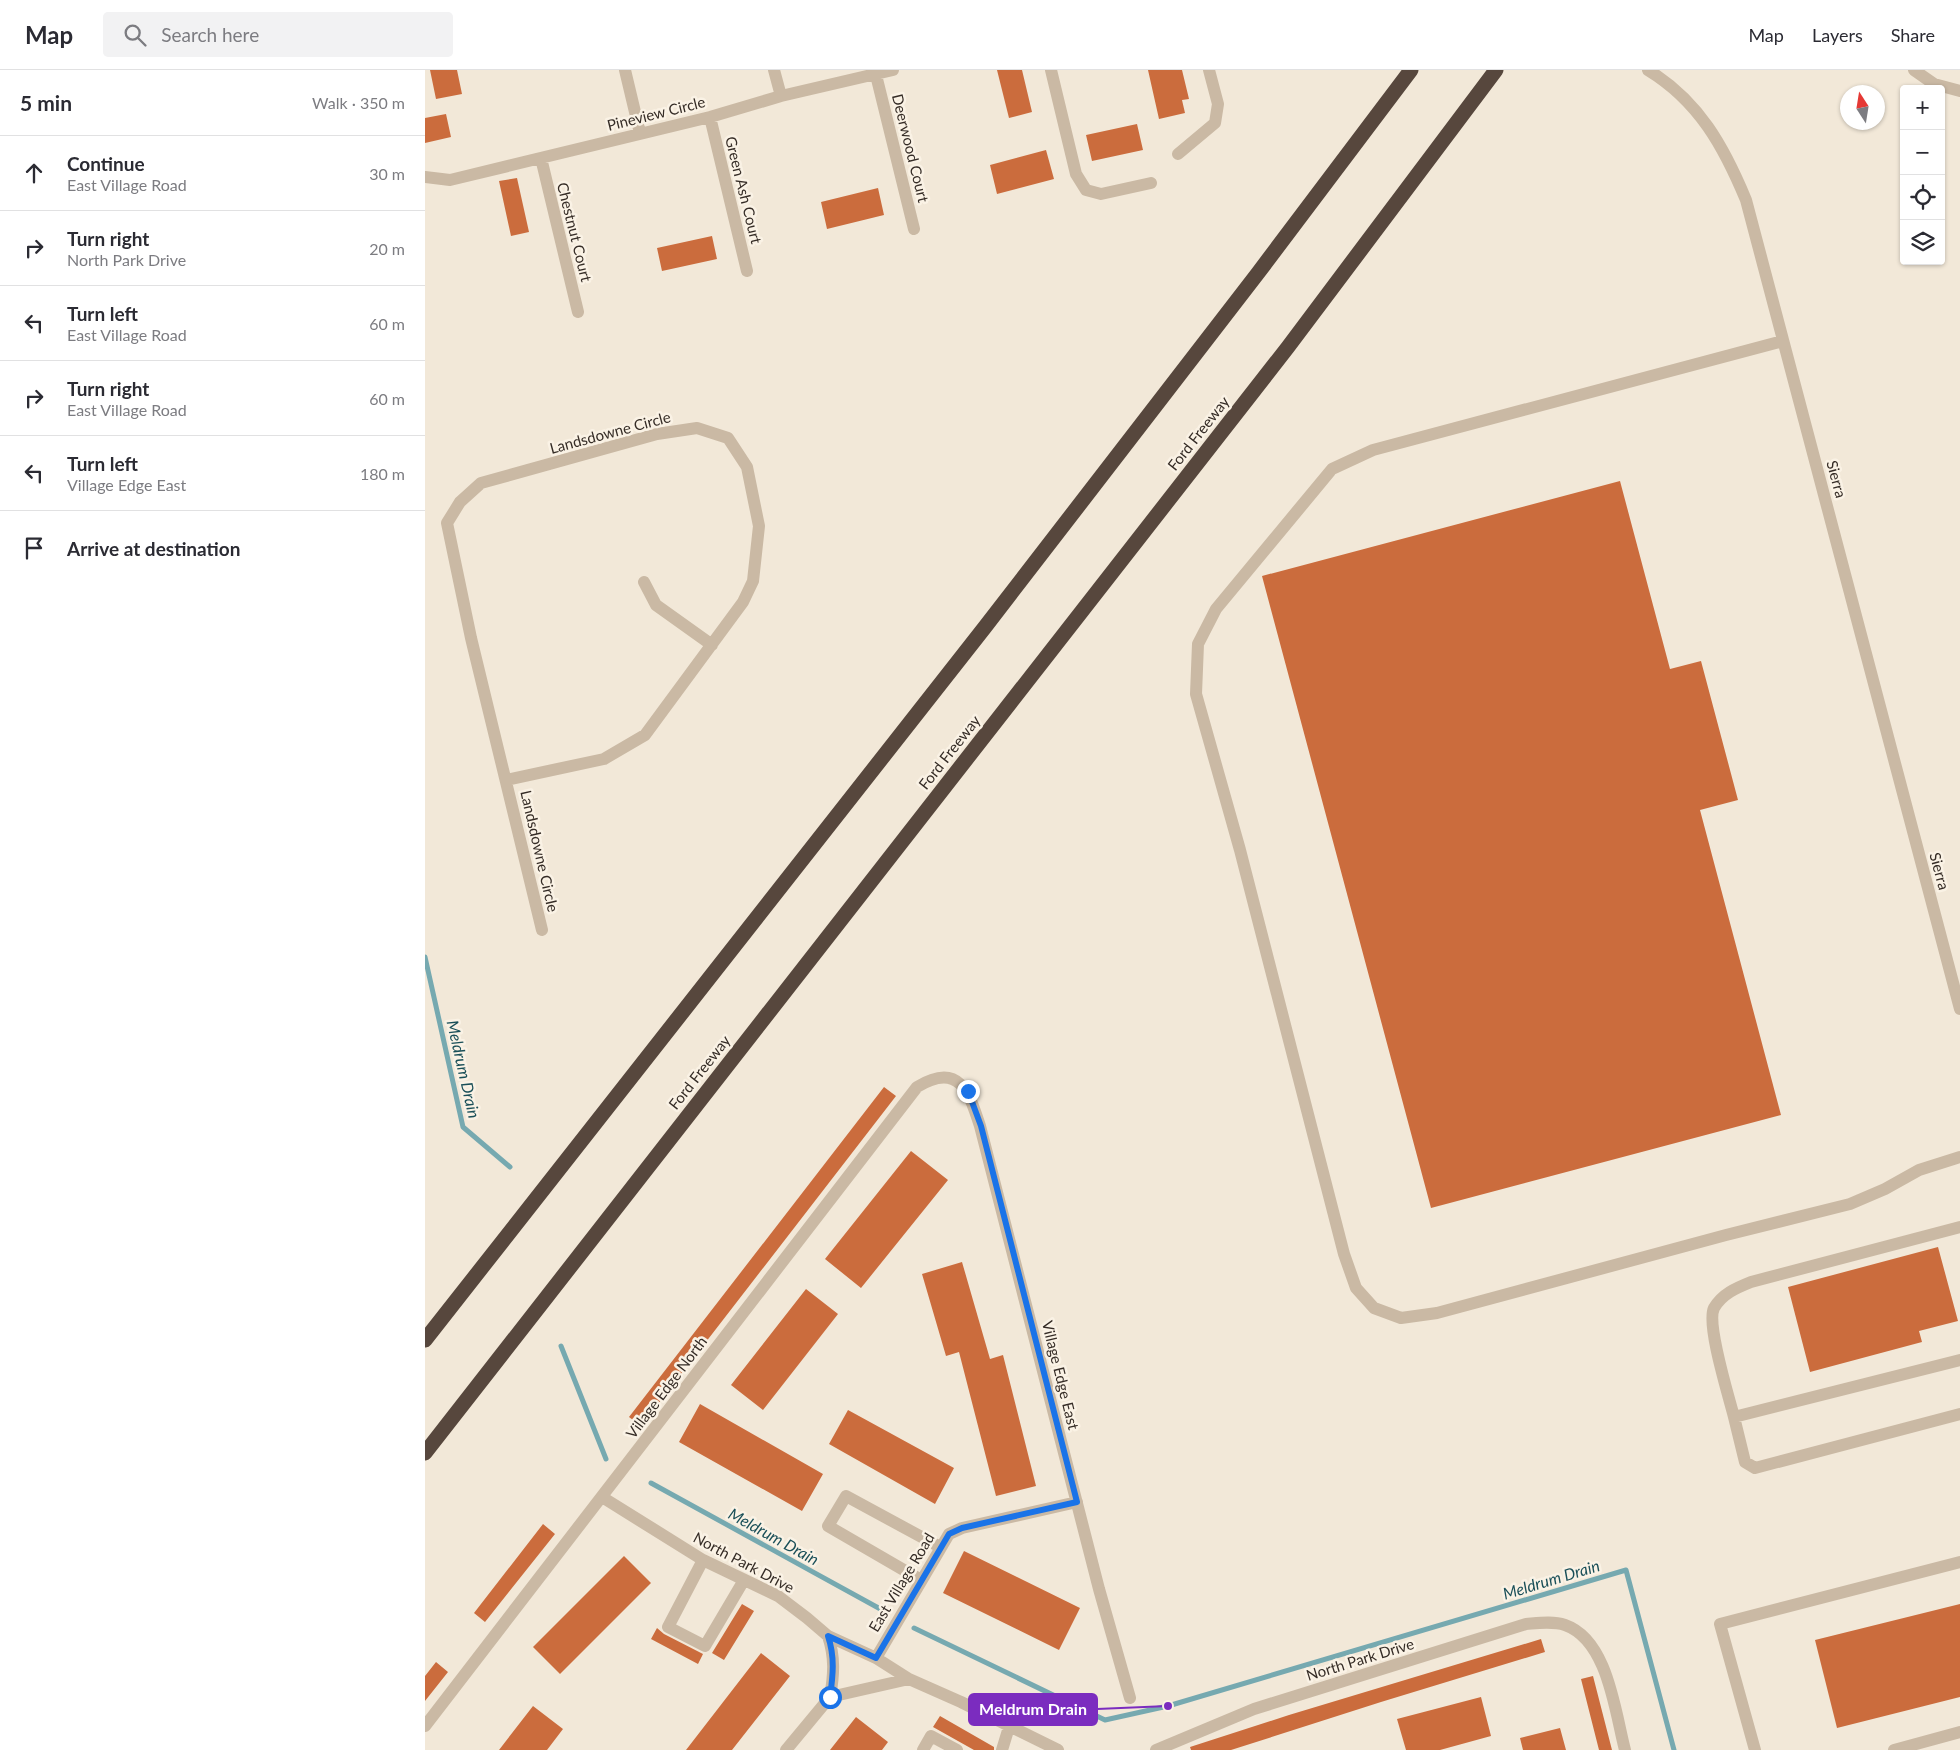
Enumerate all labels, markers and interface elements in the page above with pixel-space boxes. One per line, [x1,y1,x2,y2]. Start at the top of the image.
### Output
search box [103,12,453,57]
text: Map [25,20,73,49]
icon: search [121,21,149,49]
text: Search here [161,23,259,46]
text: Map [1748,24,1784,46]
text: Layers [1812,24,1863,46]
text: Share [1891,24,1935,46]
north arrow [1840,85,1885,130]
map controls [1900,85,1945,265]
button: + [1900,85,1945,130]
text: 5 min [20,90,72,115]
street label: Pineview Circle [605,92,707,134]
street label: Deerwood Court [889,92,933,205]
text: Walk · 350 m [312,93,405,112]
button: − [1900,130,1945,175]
street label: Green Ash Court [722,134,766,246]
text: Continue [67,152,145,175]
icon: ahead [20,159,48,187]
text: 30 m [369,164,405,183]
text: East Village Road [67,175,187,194]
button: locate [1900,175,1945,220]
street label: Chestnut Court [554,180,596,284]
button: layers [1900,220,1945,265]
text: Turn right [67,227,149,250]
icon: right [20,234,48,262]
text: 20 m [369,239,405,258]
text: North Park Drive [67,250,186,269]
text: Turn left [67,302,138,325]
icon: left [20,309,48,337]
text: 60 m [369,314,405,333]
text: East Village Road [67,325,187,344]
text: Turn right [67,377,149,400]
icon: right [20,384,48,412]
text: 60 m [369,389,405,408]
street label: Ford Freeway [1163,392,1233,474]
text: East Village Road [67,400,187,419]
street label: Landsdowne Circle [548,407,673,457]
text: Turn left [67,452,138,475]
street label: Sierra [1823,458,1851,500]
icon: left [20,459,48,487]
text: 180 m [360,464,405,483]
text: Village Edge East [67,475,186,494]
icon: arrive [20,534,48,562]
text: Arrive at destination [67,537,240,560]
street label: Ford Freeway [914,711,984,793]
street label: Landsdowne Circle [517,788,563,914]
street label: Sierra [1926,850,1954,892]
water label: Meldrum Drain [443,1018,485,1120]
street label: Ford Freeway [664,1031,734,1113]
route end [957,1080,980,1103]
street label: Village Edge East [1039,1319,1083,1432]
street label: Village Edge North [622,1333,710,1441]
water label: Meldrum Drain [726,1503,822,1569]
street label: North Park Drive [690,1528,798,1596]
street label: East Village Road [864,1529,938,1635]
water label: Meldrum Drain [1500,1555,1602,1603]
street label: North Park Drive [1304,1634,1416,1684]
route start [819,1686,842,1709]
callout: Meldrum Drain [969,1694,1097,1725]
text: Meldrum Drain [979,1699,1087,1718]

